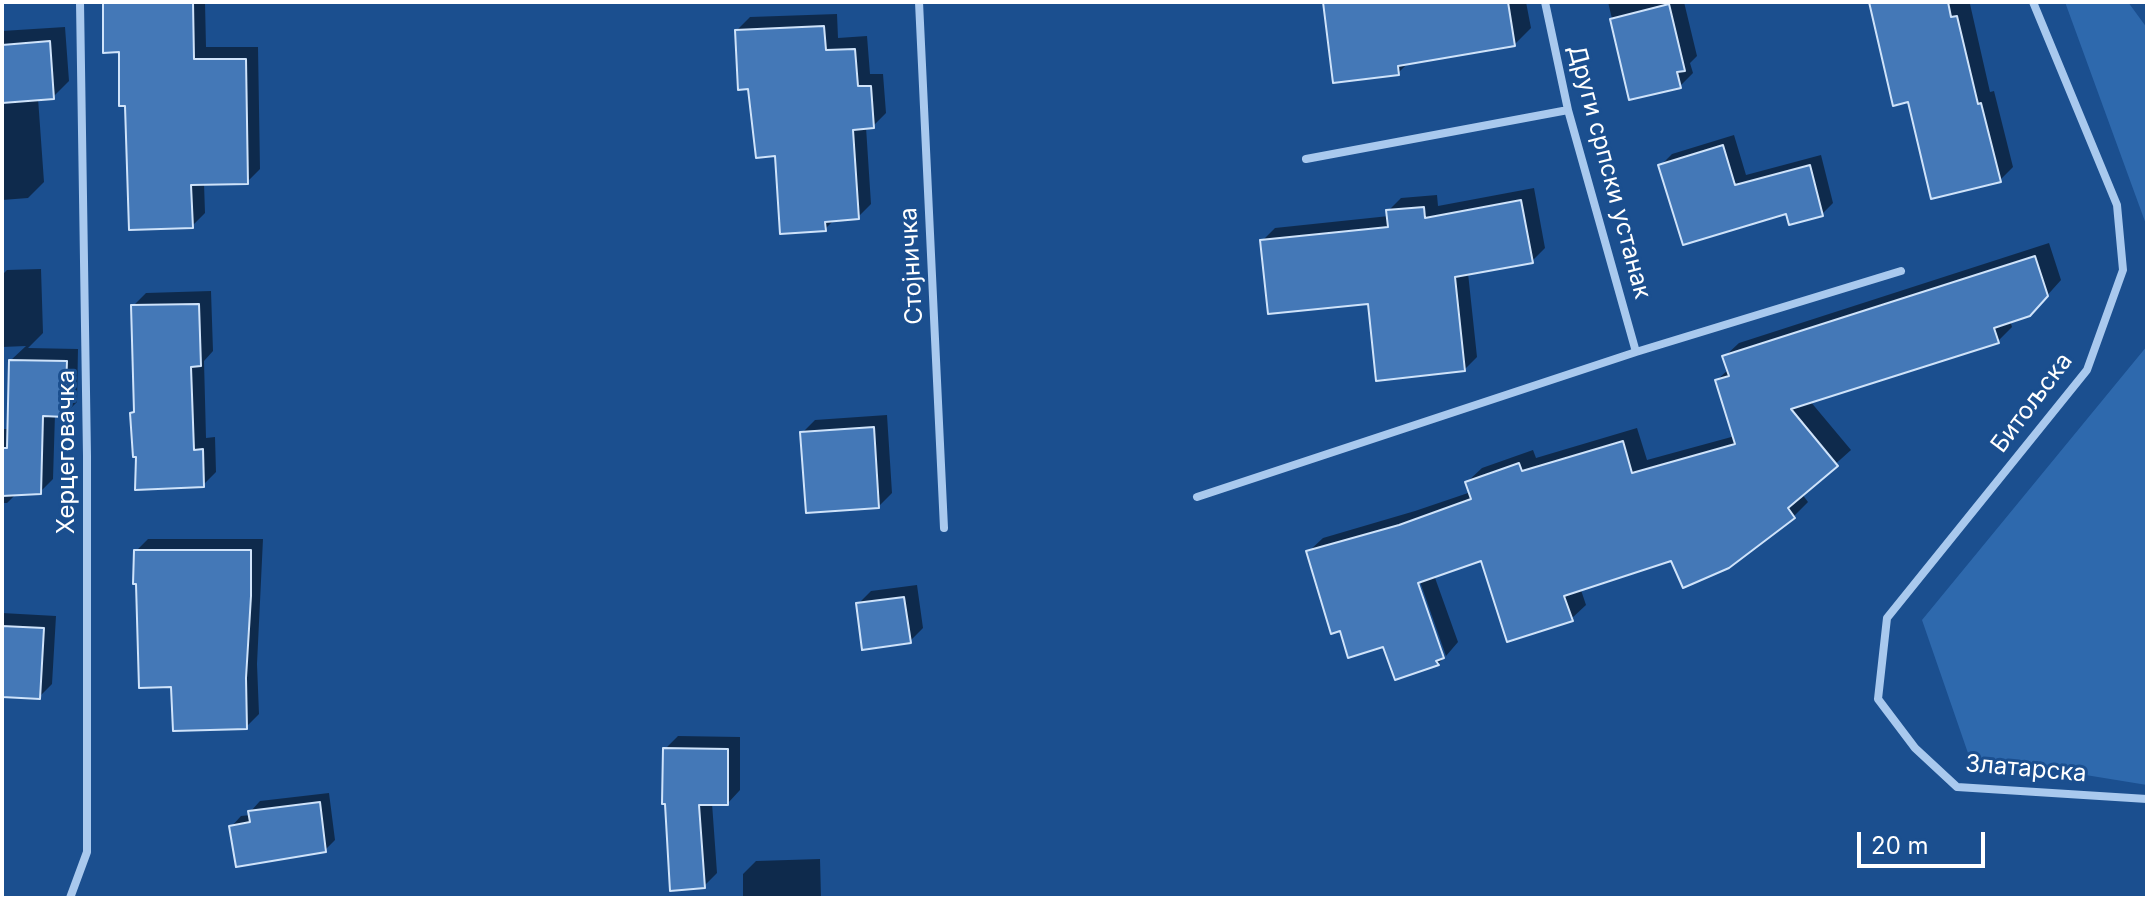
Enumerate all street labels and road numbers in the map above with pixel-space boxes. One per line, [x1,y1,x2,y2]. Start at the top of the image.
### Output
street label: Други српски устанак [1561,42,1657,302]
street label: Стојничка [895,207,929,325]
street label: Битољска [1985,348,2079,458]
street label: Херцеговачка [53,370,81,534]
street label: Златарска [1964,749,2088,789]

